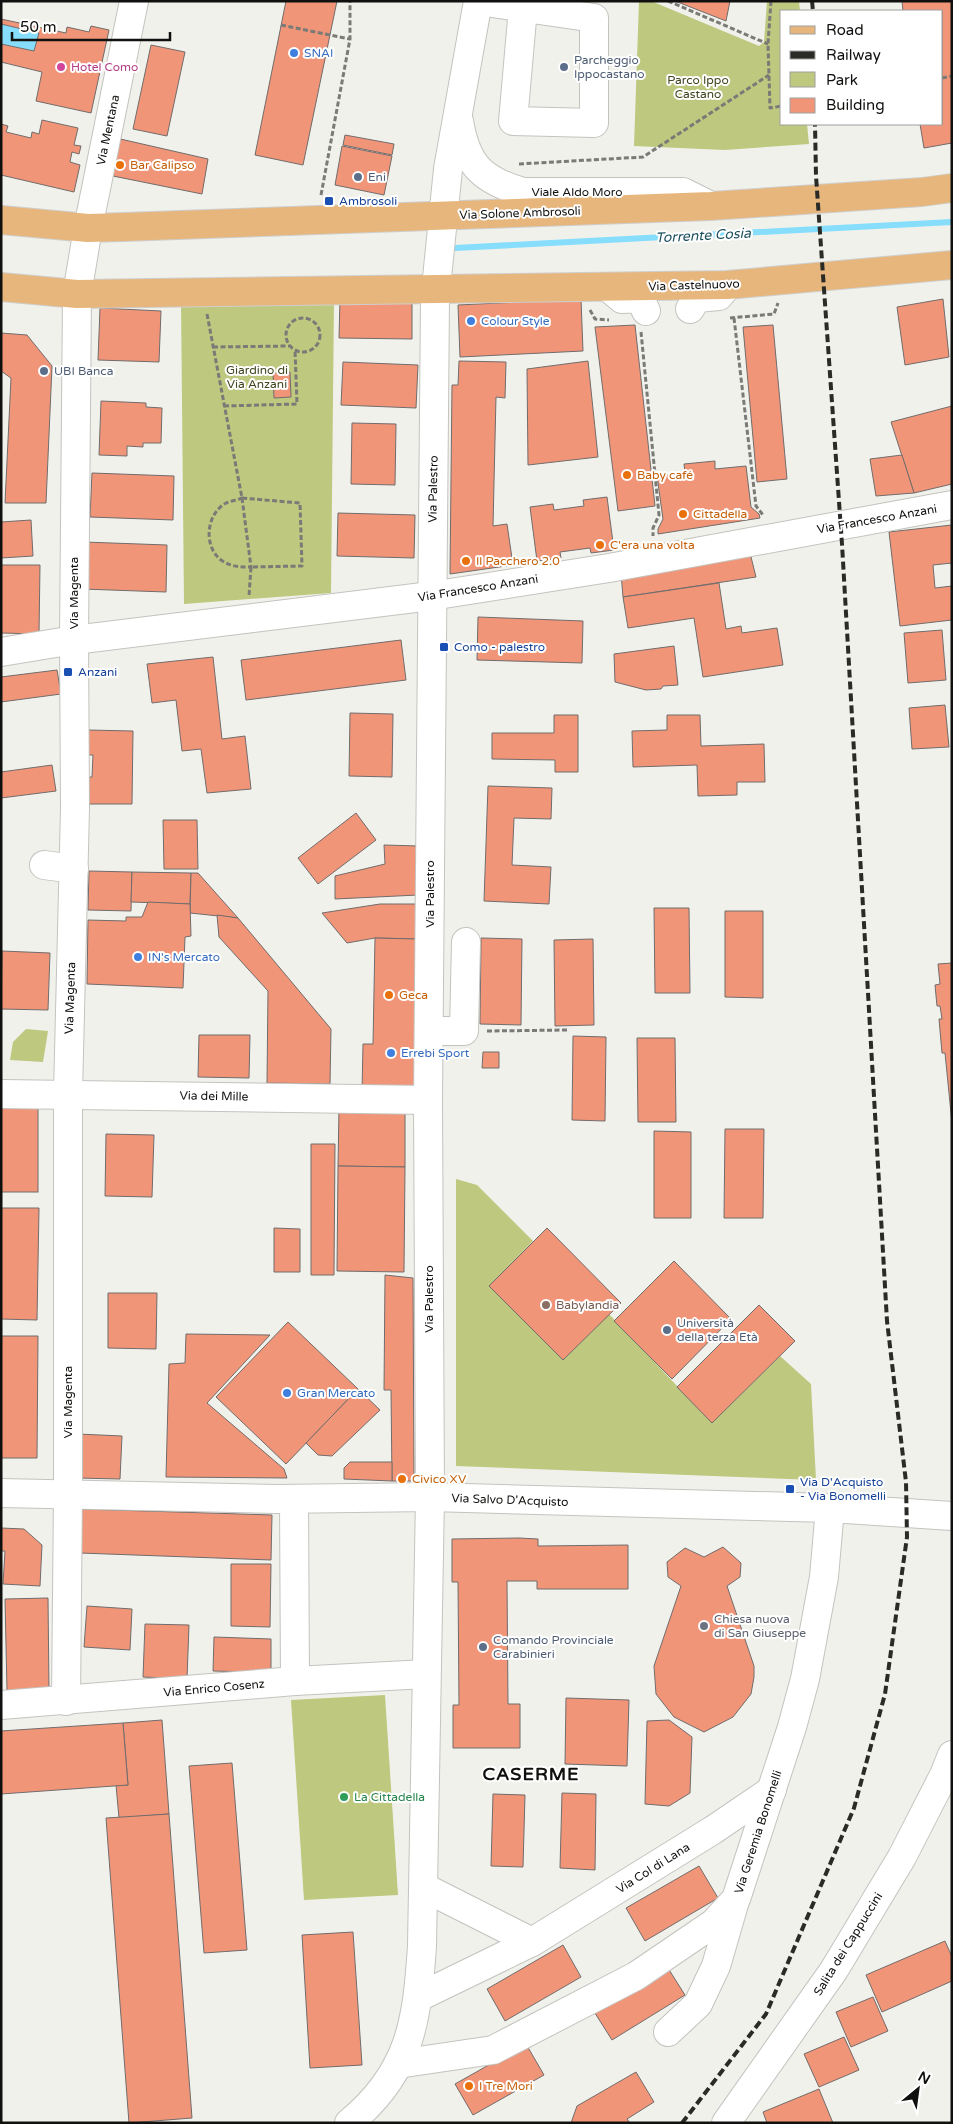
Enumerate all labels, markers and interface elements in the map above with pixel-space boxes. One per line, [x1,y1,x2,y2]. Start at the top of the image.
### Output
scale bar [12,10,170,42]
legend [780,10,943,125]
text: 50 m [20,18,57,36]
text: Road [826,21,864,39]
place label: SNAI [304,46,333,60]
text: Railway [826,46,881,64]
marker: SNAI [288,47,300,59]
place label: Parcheggio Ippocastano [574,53,645,81]
place label: Hotel Como [71,60,138,74]
marker: Hotel Como [55,61,67,73]
marker: Parcheggio Ippocastano [558,61,570,73]
text: Park [826,71,858,89]
park label: Parco Ippo Castano [667,73,729,101]
street label: Via Mentana [94,93,122,167]
text: Building [826,96,885,114]
place label: Bar Calipso [130,158,194,172]
marker: Bar Calipso [114,159,126,171]
place label: Eni [368,170,386,184]
marker: Eni [352,171,364,183]
street label: Viale Aldo Moro [531,185,623,199]
place label: Ambrosoli [339,194,397,208]
marker: Ambrosoli [323,195,335,207]
street label: Via Solone Ambrosoli [459,204,581,222]
water label: Torrente Cosia [655,224,752,246]
street label: Via Castelnuovo [648,276,740,294]
place label: Colour Style [481,314,550,328]
marker: Colour Style [465,315,477,327]
park label: Giardino di Via Anzani [226,363,288,391]
place label: UBI Banca [54,364,113,378]
marker: UBI Banca [38,365,50,377]
street label: Via Palestro [425,455,441,523]
place label: Baby café [637,468,693,482]
marker: Baby café [621,469,633,481]
street label: Via Francesco Anzani [816,502,938,536]
place label: Cittadella [693,507,747,521]
marker: Cittadella [677,508,689,520]
place label: C'era una volta [610,538,695,552]
marker: C'era una volta [594,539,606,551]
place label: Il Pacchero 2.0 [476,554,560,568]
marker: Il Pacchero 2.0 [460,555,472,567]
street label: Via Magenta [67,557,81,629]
street label: Via Francesco Anzani [417,572,539,604]
place label: Como - palestro [454,640,545,654]
marker: Como - palestro [438,641,450,653]
place label: Anzani [78,665,117,679]
marker: Anzani [62,666,74,678]
street label: Via Palestro [423,860,437,928]
place label: IN's Mercato [148,950,220,964]
marker: IN's Mercato [132,951,144,963]
street label: Via Magenta [62,962,78,1034]
place label: Geca [399,988,428,1002]
marker: Geca [383,989,395,1001]
place label: Errebi Sport [401,1046,470,1060]
marker: Errebi Sport [385,1047,397,1059]
street label: Via dei Mille [180,1088,249,1104]
street label: Via Palestro [422,1265,436,1333]
place label: Babylandia [556,1298,619,1312]
marker: Babylandia [540,1299,552,1311]
place label: Università della terza Età [677,1316,758,1344]
marker: Università della terza Età [661,1324,673,1336]
street label: Via Magenta [61,1366,75,1438]
place label: Gran Mercato [297,1386,375,1400]
marker: Gran Mercato [281,1387,293,1399]
place label: Civico XV [412,1472,467,1486]
marker: Civico XV [396,1473,408,1485]
place label: Via D'Acquisto - Via Bonomelli [800,1475,886,1503]
marker: Via D'Acquisto - Via Bonomelli [784,1483,796,1495]
street label: Via Salvo D'Acquisto [451,1491,569,1509]
place label: Chiesa nuova di San Giuseppe [714,1612,806,1640]
marker: Chiesa nuova di San Giuseppe [698,1620,710,1632]
place label: Comando Provinciale Carabinieri [493,1633,614,1661]
marker: Comando Provinciale Carabinieri [477,1641,489,1653]
street label: Via Enrico Cosenz [163,1677,265,1699]
district label: CASERME [482,1763,580,1785]
street label: Via Geremia Bonomelli [731,1769,785,1895]
place label: La Cittadella [354,1790,425,1804]
marker: La Cittadella [338,1791,350,1803]
street label: Via Col di Lana [614,1840,692,1896]
street label: Salita dei Cappuccini [811,1890,885,1998]
north arrow [893,2064,943,2114]
text: N [915,2068,933,2088]
place label: I Tre Mori [479,2079,533,2093]
marker: I Tre Mori [463,2080,475,2092]

